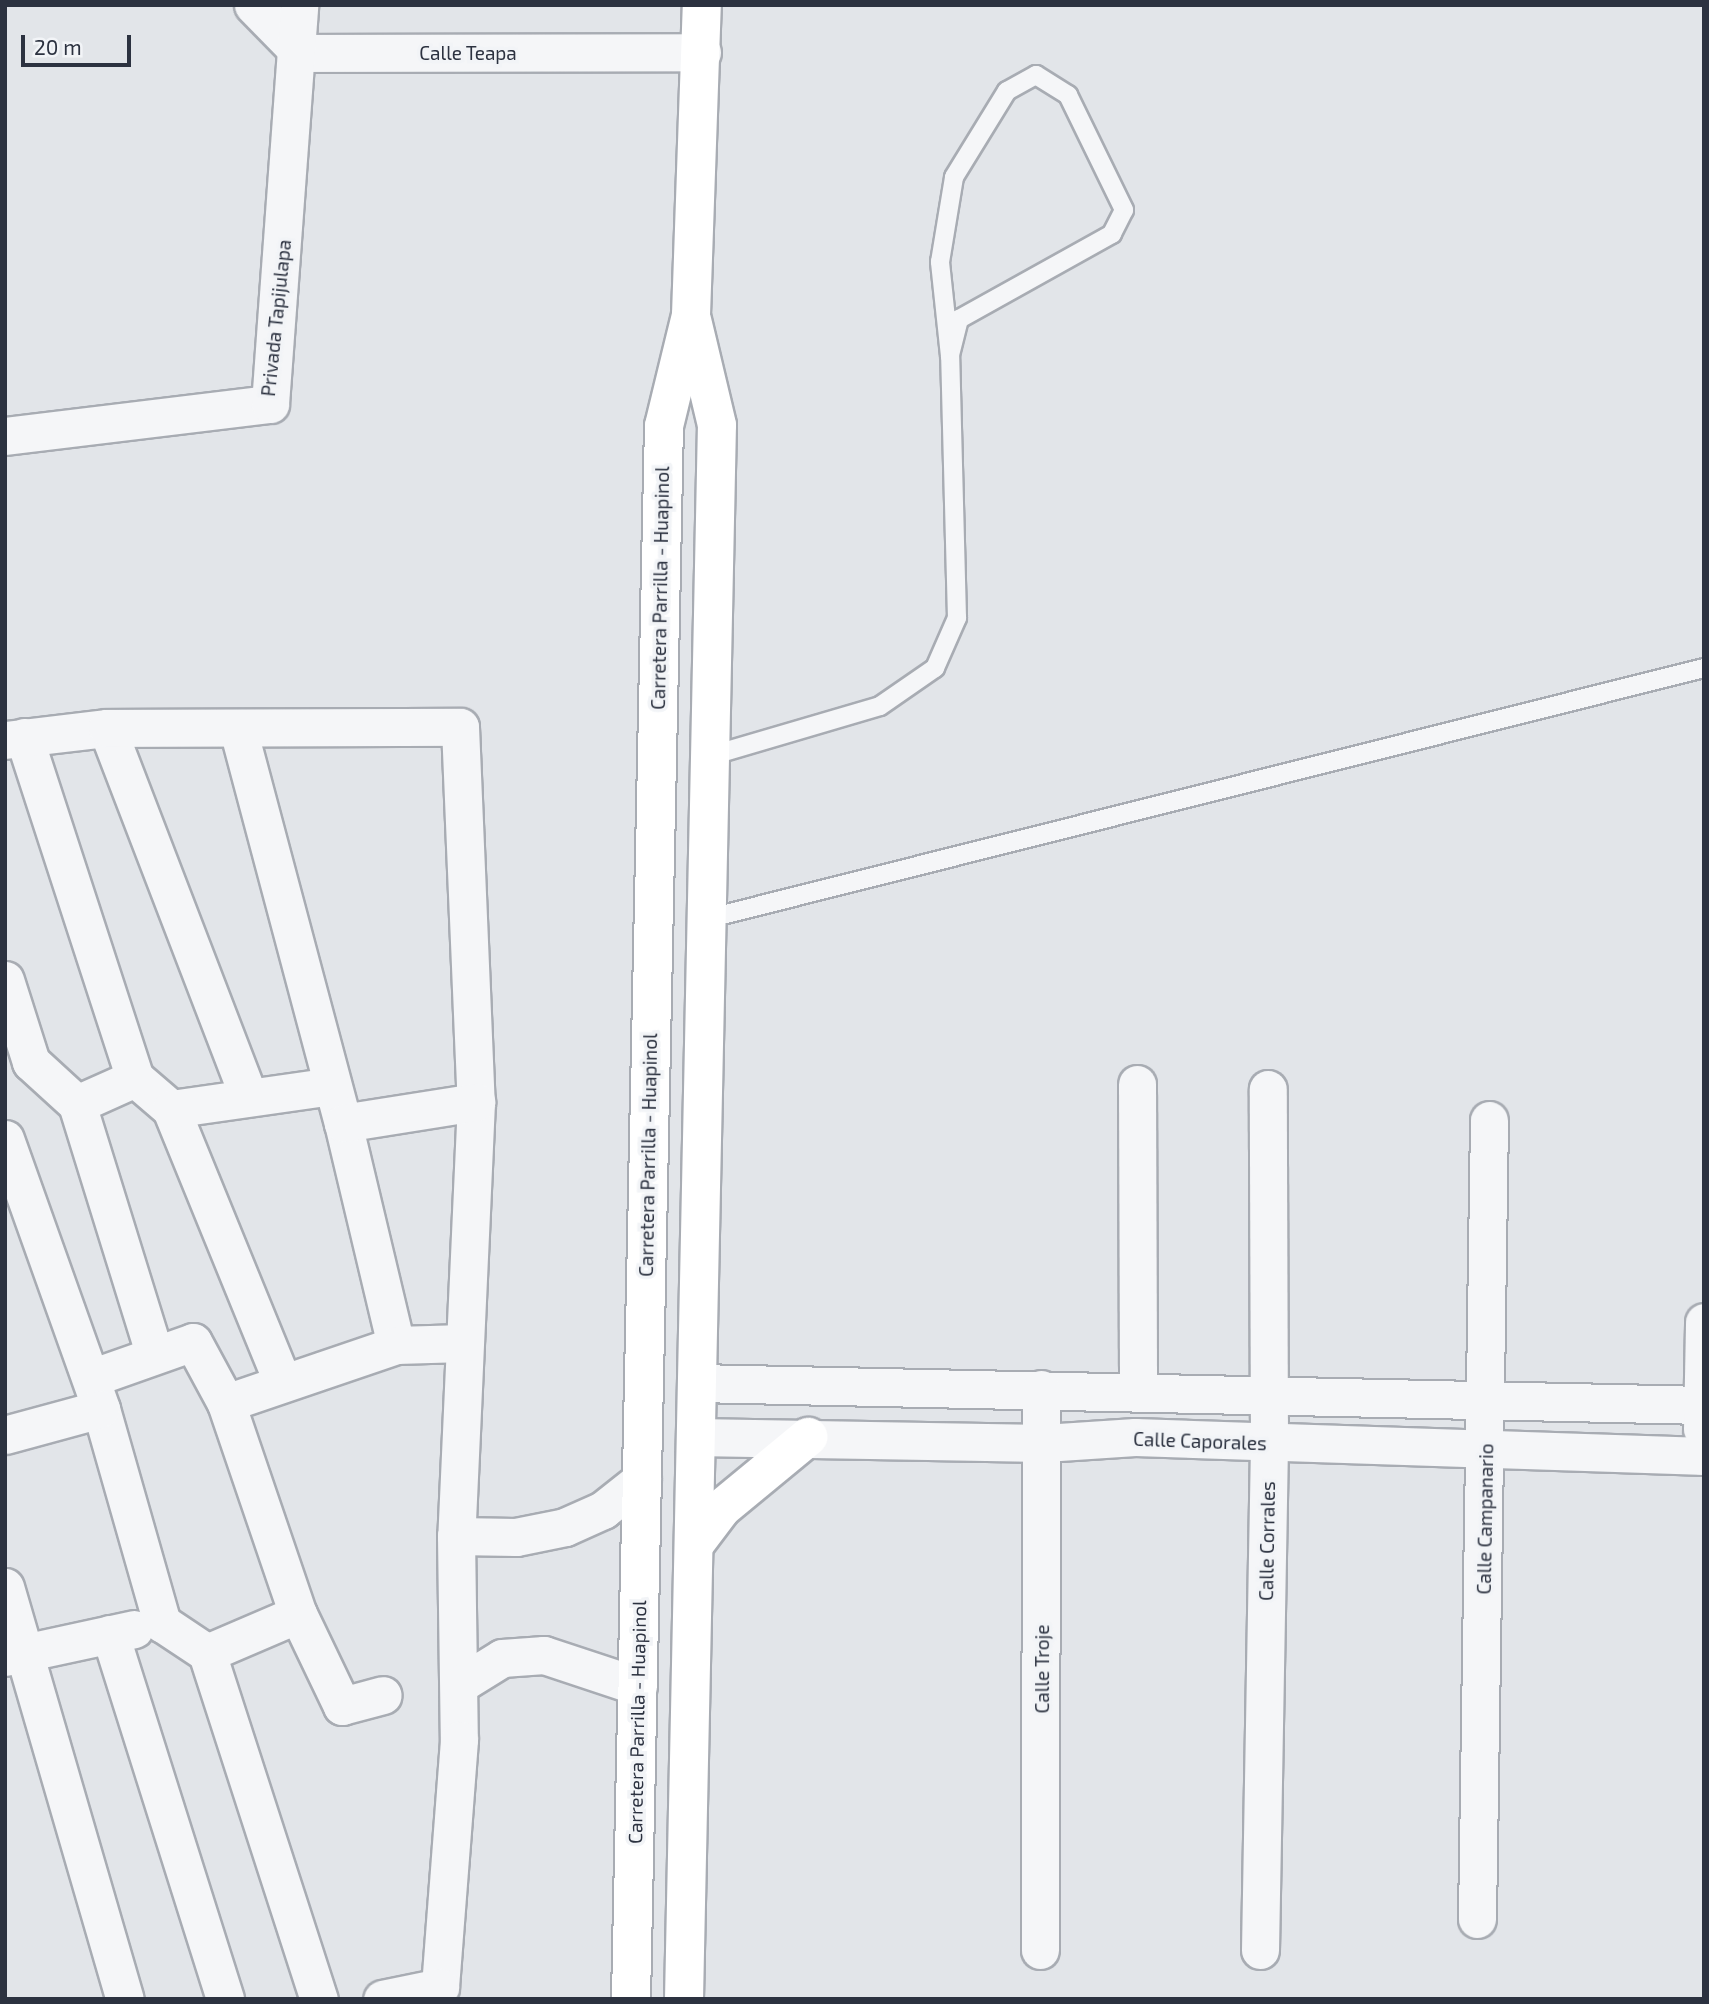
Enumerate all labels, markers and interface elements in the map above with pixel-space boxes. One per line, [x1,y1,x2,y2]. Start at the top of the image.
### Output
scale bar [24,21,135,65]
text: 20 m [34,34,82,59]
street label: Calle Teapa [419,42,517,64]
street label: Privada Tapijulapa [256,238,296,398]
street label: Carretera Parrilla - Huapinol [646,466,674,710]
street label: Carretera Parrilla - Huapinol [634,1033,662,1277]
street label: Calle Caporales [1133,1427,1267,1455]
street label: Calle Campanario [1472,1443,1498,1595]
street label: Calle Corrales [1255,1481,1279,1601]
street label: Carretera Parrilla - Huapinol [623,1600,651,1844]
street label: Calle Troje [1031,1624,1053,1714]

